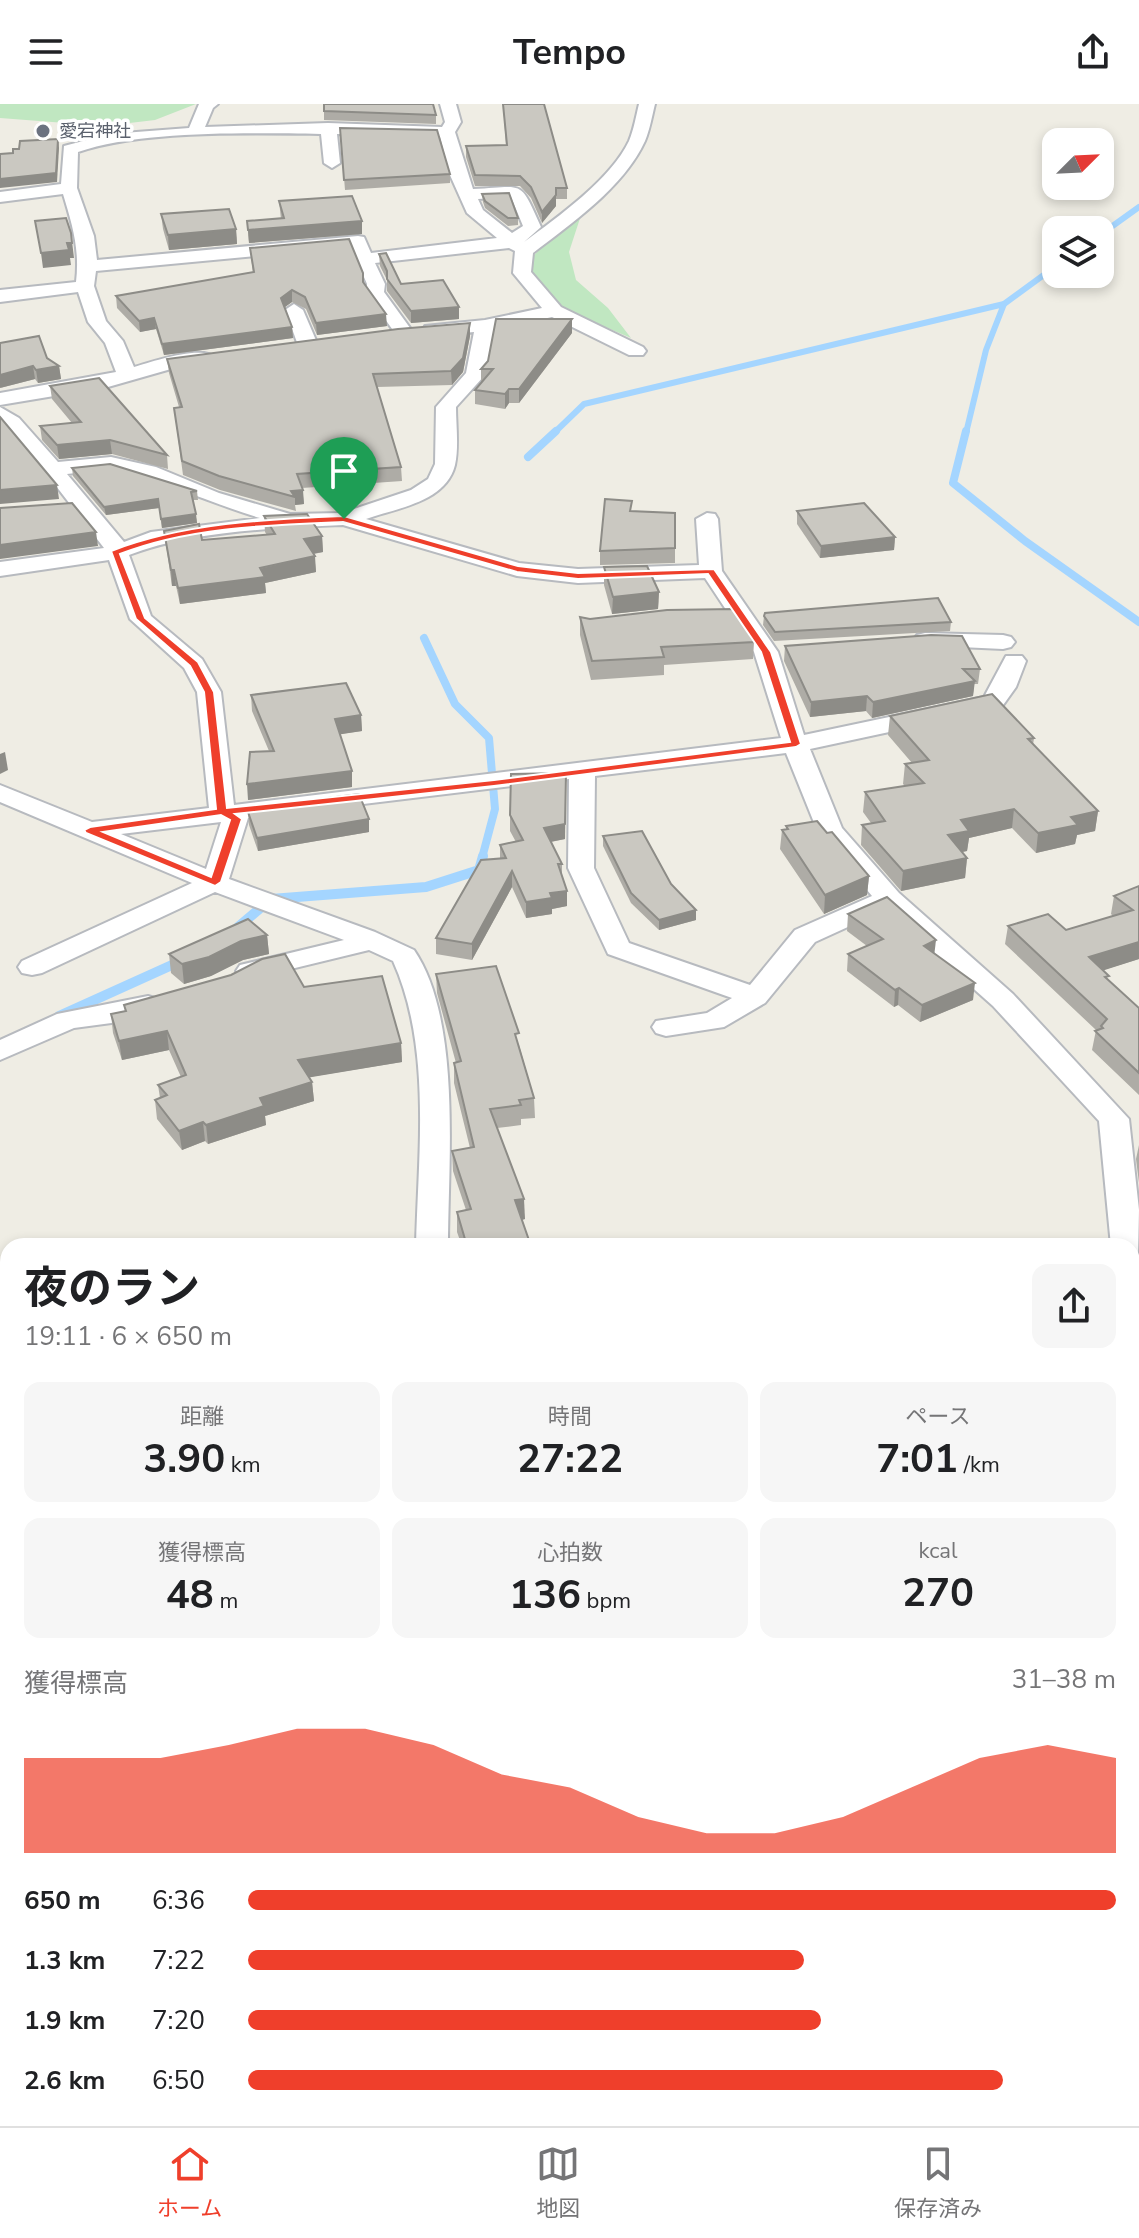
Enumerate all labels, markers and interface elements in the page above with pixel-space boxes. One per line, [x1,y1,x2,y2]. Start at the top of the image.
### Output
text: Tempo [513,28,626,77]
icon: menu [24,30,68,74]
icon: share [1071,30,1115,74]
place label: 愛宕神社 [59,119,131,143]
marker: 愛宕神社 [34,122,52,140]
north arrow [1042,128,1114,200]
map controls [1042,128,1114,288]
button: layers [1042,216,1114,288]
pin [310,437,378,519]
icon: arrive [322,449,366,493]
text: 夜のラン [24,1259,200,1319]
button: share [1032,1264,1116,1348]
text: 19:11 · 6 × 650 m [24,1319,232,1354]
text: 距離 [180,1402,224,1432]
text: 時間 [548,1402,592,1432]
text: ペース [906,1402,970,1432]
text: 3.90 [143,1432,225,1486]
text: 27:22 [517,1432,623,1486]
text: 7:01 [876,1432,958,1486]
text: km [225,1450,261,1480]
text: /km [958,1450,1000,1480]
text: kcal [919,1536,958,1566]
text: 獲得標高 [158,1538,246,1568]
text: 心拍数 [537,1538,603,1568]
text: 270 [902,1566,974,1620]
text: 48 [166,1568,214,1622]
text: 136 [509,1568,581,1622]
text: m [214,1586,238,1616]
text: bpm [581,1586,631,1616]
text: 31–38 m [1012,1662,1116,1697]
text: 獲得標高 [24,1666,128,1701]
text: 650 m [24,1883,101,1918]
text: 6:36 [152,1883,205,1918]
text: 1.3 km [24,1943,105,1978]
text: 7:22 [152,1943,205,1978]
text: 1.9 km [24,2003,105,2038]
text: 7:20 [152,2003,205,2038]
text: 2.6 km [24,2063,105,2098]
text: 6:50 [152,2063,205,2098]
tab: ホーム [157,2142,222,2224]
tab: 地図 [536,2142,580,2224]
tab: 保存済み [894,2142,982,2224]

